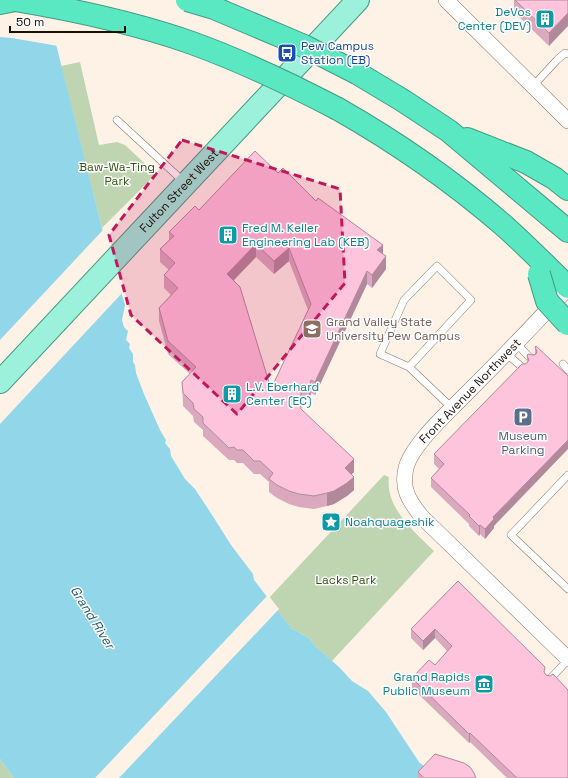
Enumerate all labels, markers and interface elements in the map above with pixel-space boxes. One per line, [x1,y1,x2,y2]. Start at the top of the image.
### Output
place label: DeVos Center (DEV) [458,4,531,34]
scale bar [10,8,125,34]
building icon: DeVos Center (DEV) [534,8,556,30]
text: 50 m [16,14,44,30]
place label: Pew Campus Station (EB) [301,38,374,68]
bus stop icon: Pew Campus Station (EB) [276,42,298,64]
street label: Fulton Street West [136,146,222,236]
park label: Baw-Wa-Ting Park [79,159,155,189]
place label: Fred M. Keller Engineering Lab (KEB) [242,220,369,250]
building icon: Fred M. Keller Engineering Lab (KEB) [217,224,239,246]
place label: Grand Valley State University Pew Campus [326,314,460,344]
school or university icon: Grand Valley State University Pew Campus [301,318,323,340]
street label: Front Avenue Northwest [415,335,525,447]
place label: L.V. Eberhard Center (EC) [246,379,319,409]
building icon: L.V. Eberhard Center (EC) [221,383,243,405]
parking icon: Museum Parking [512,406,534,428]
place label: Museum Parking [499,428,547,458]
place icon: Noahquageshik [320,511,342,533]
place label: Noahquageshik [345,514,435,530]
park label: Lacks Park [315,572,377,588]
water label: Grand River [67,583,120,654]
place label: Grand Rapids Public Museum [383,669,470,699]
museum icon: Grand Rapids Public Museum [473,673,495,695]

